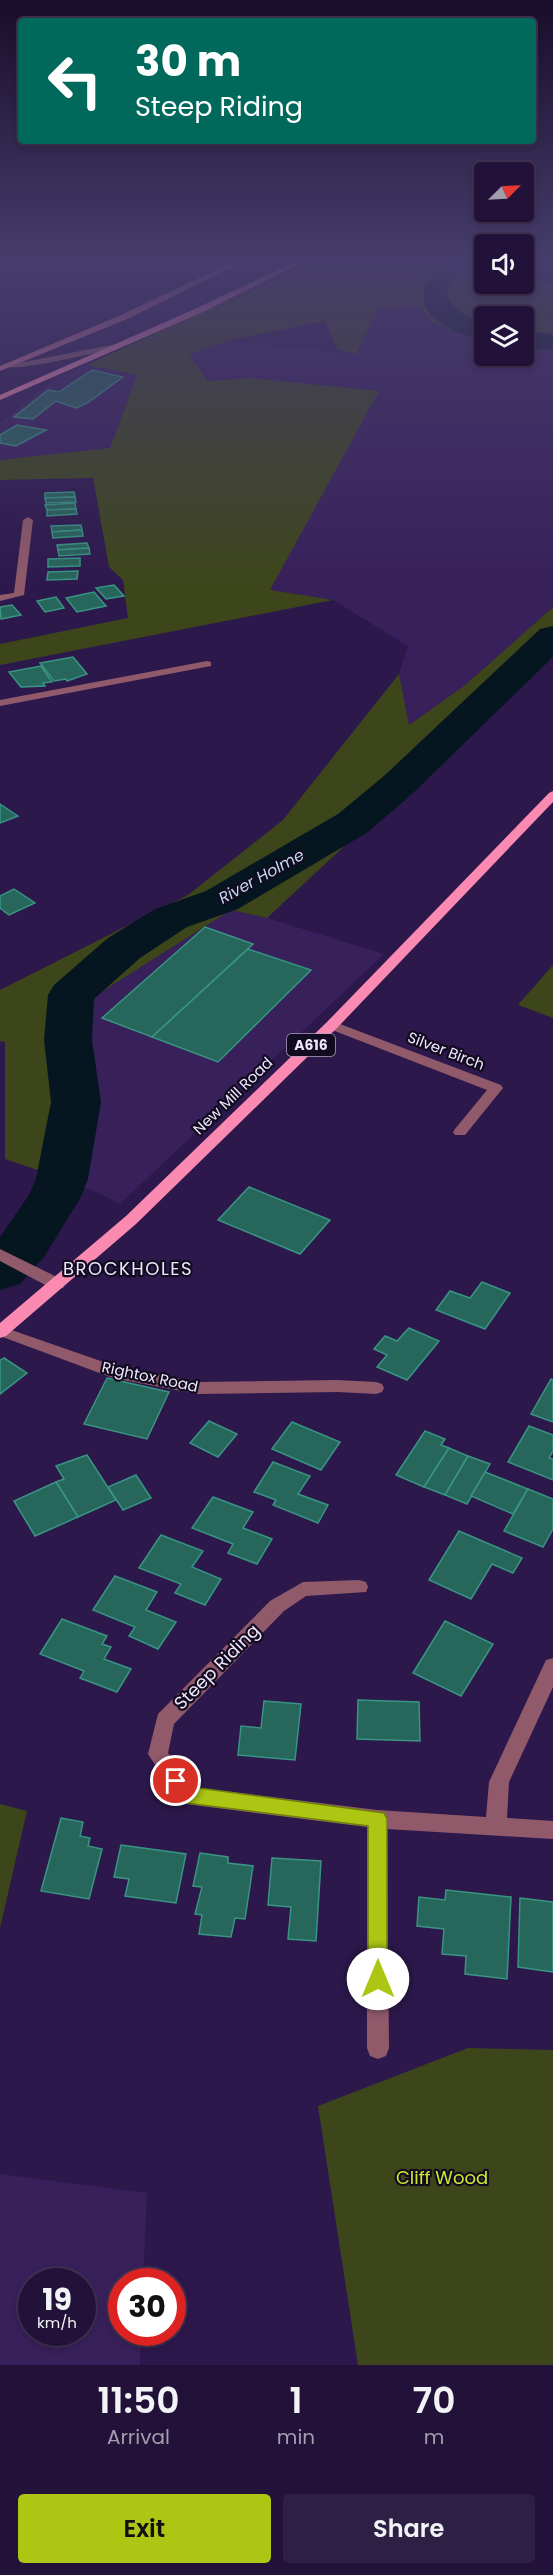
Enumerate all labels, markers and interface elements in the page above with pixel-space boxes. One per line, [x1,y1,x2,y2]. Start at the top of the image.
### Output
text: 30 m [135,32,241,91]
icon: left [36,42,114,120]
text: Steep Riding [135,88,303,125]
north arrow [474,162,534,222]
map controls [474,162,534,366]
button: sound [474,234,534,294]
button: layers [474,306,534,366]
water label: River Holme [214,843,308,910]
street label: Silver Birch [405,1026,488,1075]
road number: A616 [287,1034,335,1056]
street label: New Mill Road [188,1052,277,1139]
district label: BROCKHOLES [63,1256,193,1281]
street label: Rightox Road [100,1356,200,1397]
street label: Steep Riding [168,1618,265,1715]
pin [150,1755,201,1806]
icon: arrive [159,1764,192,1797]
position arrow [346,1947,410,2011]
park label: Cliff Wood [396,2165,488,2190]
speed limit sign: 30 [108,2268,186,2346]
text: 19 [42,2278,72,2321]
text: km/h [37,2312,77,2333]
text: 11:50 [97,2375,179,2426]
text: 1 [289,2375,303,2426]
text: 70 [413,2375,456,2426]
text: Arrival [107,2423,170,2451]
text: min [277,2423,315,2451]
text: m [424,2423,444,2451]
button: Exit [18,2494,271,2563]
button: Share [283,2494,535,2563]

